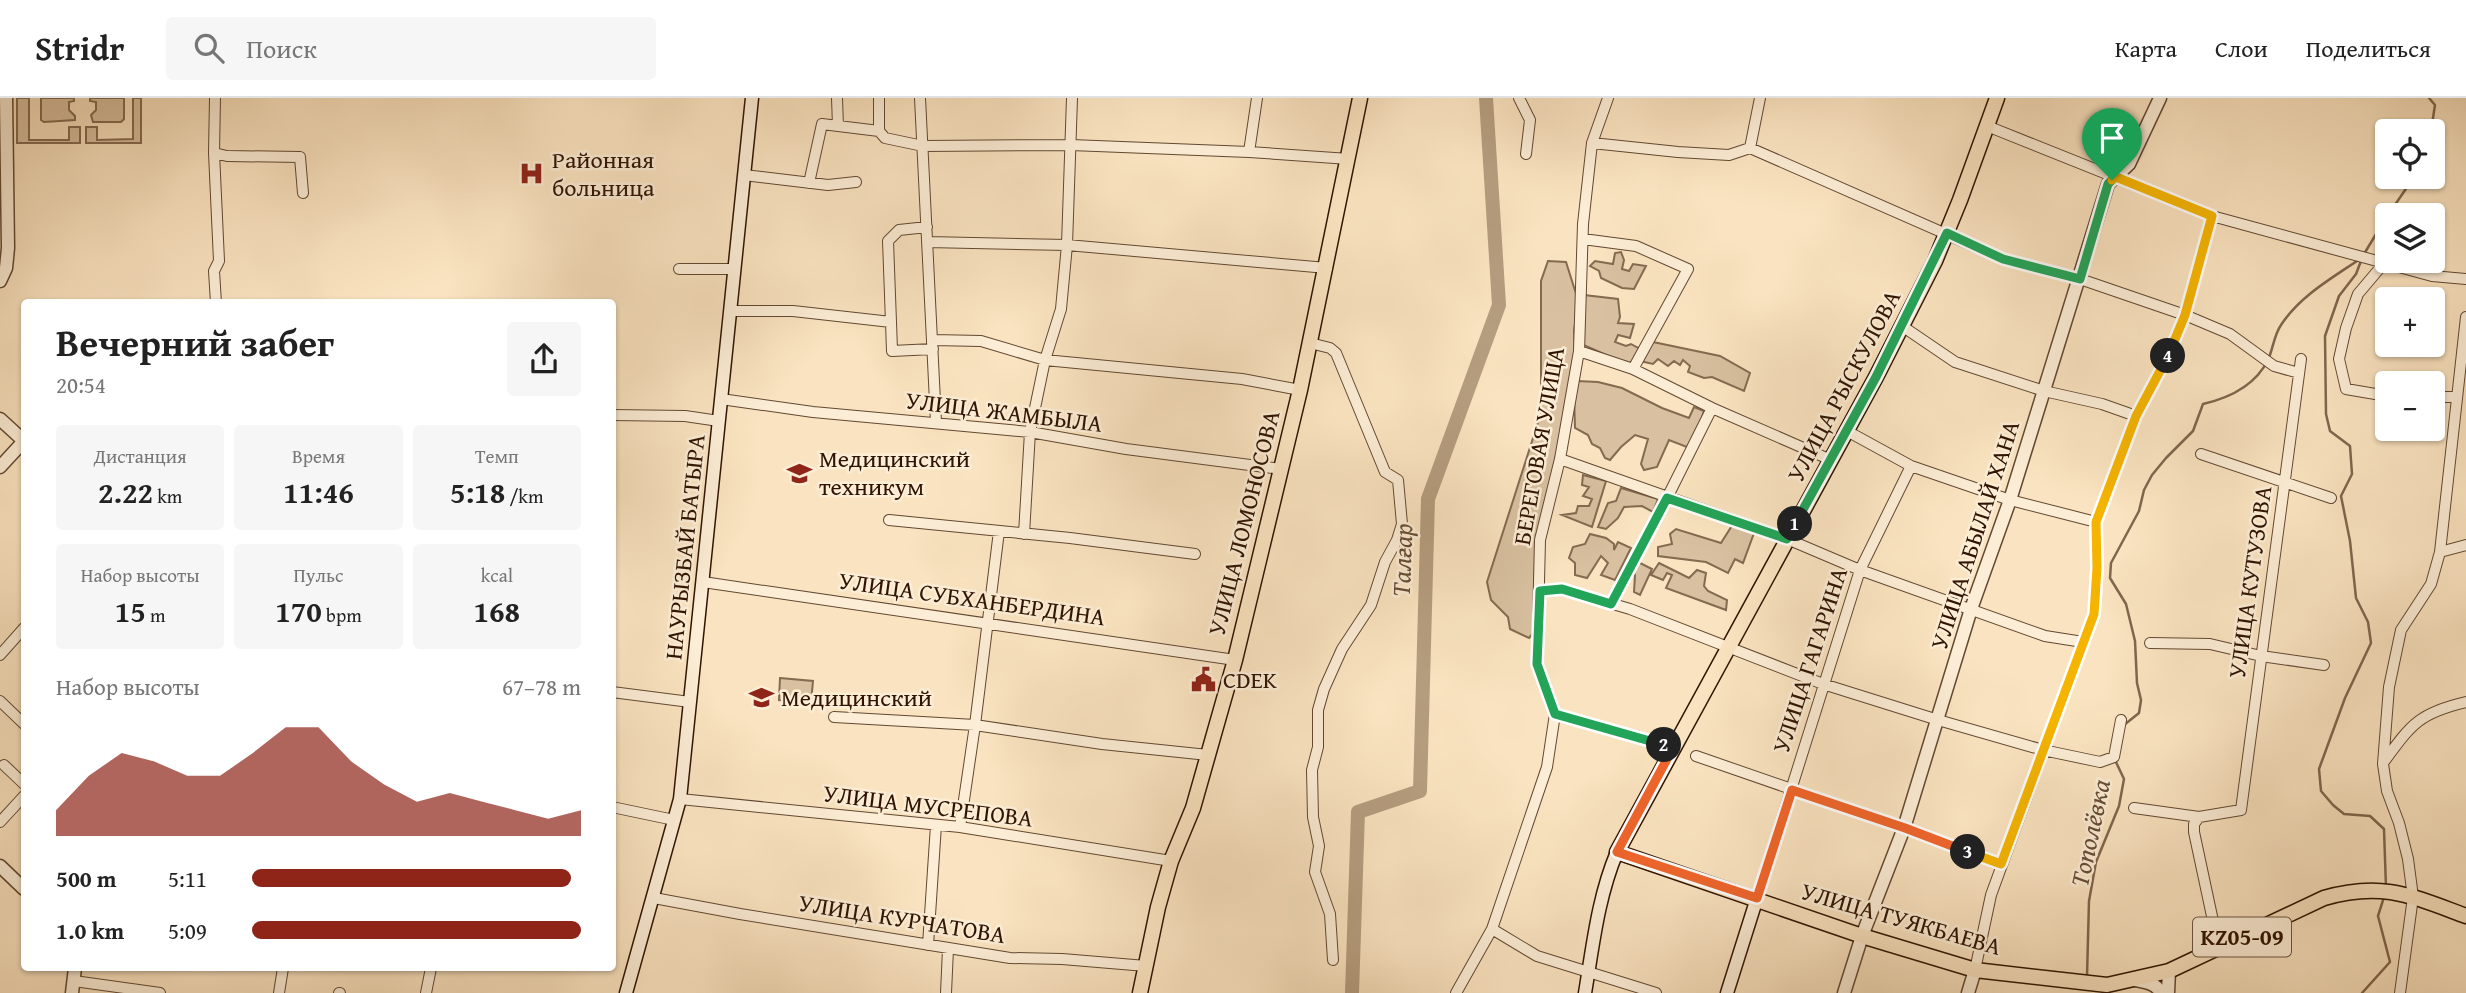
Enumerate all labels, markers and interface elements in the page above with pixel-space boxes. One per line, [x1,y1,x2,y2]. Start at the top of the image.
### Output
search box [166,17,656,80]
text: Stridr [35,24,124,72]
icon: search [190,29,228,67]
text: Поиск [246,29,317,68]
text: Карта [2115,31,2177,66]
text: Слои [2215,31,2268,66]
text: Поделиться [2306,31,2431,66]
pin [2082,108,2142,180]
icon: arrive [2093,119,2131,157]
map controls [2375,119,2445,441]
button: locate [2375,119,2445,189]
place label: Районная больница [552,142,655,205]
hospital icon: Районная больница [518,160,546,188]
button: layers [2375,203,2445,273]
street label: УЛИЦА РЫСКУЛОВА [1778,283,1909,488]
button: + [2375,287,2445,357]
text: Вечерний забег [56,314,334,370]
button: share [507,322,581,396]
pin: 4 [2150,338,2186,374]
text: 4 [2163,341,2172,369]
street label: БЕРЕГОВАЯ УЛИЦА [1504,344,1573,548]
text: 20:54 [56,368,106,401]
button: − [2375,371,2445,441]
street label: УЛИЦА ЖАМБЫЛА [904,382,1105,441]
street label: УЛИЦА ЛОМОНОСОВА [1199,406,1289,639]
street label: УЛИЦА АБЫЛАЙ ХАНА [1921,415,2028,654]
street label: НАУРЫЗБАЙ БАТЫРА [655,432,714,661]
place label: Медицинский техникум [819,441,970,504]
text: Дистанция [94,442,187,470]
text: Время [292,442,345,470]
text: Темп [475,442,519,470]
school or university icon: Медицинский техникум [785,459,813,487]
text: 2.22 [98,470,153,514]
text: 11:46 [283,470,354,514]
text: 5:18 [450,470,505,514]
text: km [153,482,182,510]
text: /km [505,482,544,510]
street label: УЛИЦА КУТУЗОВА [2219,483,2280,680]
pin: 1 [1778,506,1812,542]
text: 1 [1790,509,1799,537]
water label: Талғар [1381,523,1422,597]
text: Набор высоты [81,561,200,589]
text: Пульс [294,561,343,589]
text: kcal [481,561,513,589]
street label: УЛИЦА СУБХАНБЕРДИНА [837,562,1108,635]
street label: УЛИЦА ГАГАРИНА [1763,562,1856,757]
text: 15 [115,589,146,633]
text: 170 [275,589,322,633]
text: 168 [474,589,520,633]
text: m [146,601,166,629]
text: bpm [322,601,362,629]
place label: CDEK [1223,662,1278,697]
public building icon: CDEK [1189,666,1217,694]
text: Набор высоты [56,670,200,703]
text: 67–78 m [502,670,581,703]
place label: Медицинский [781,680,932,715]
school or university icon: Медицинский [747,684,775,712]
pin: 2 [1646,728,1682,762]
text: 2 [1659,730,1668,758]
street label: УЛИЦА МУСРЕПОВА [821,775,1035,836]
water label: Тополёвка [2059,775,2120,890]
pin: 3 [1951,834,1986,870]
text: 3 [1963,837,1972,865]
text: 500 m [56,862,117,895]
text: 5:11 [168,862,207,895]
street label: УЛИЦА ТУЯКБАЕВА [1797,873,2006,964]
street label: УЛИЦА КУРЧАТОВА [796,885,1008,952]
text: 1.0 km [56,914,124,947]
text: 5:09 [168,914,207,947]
road number: KZ05-09 [2193,918,2291,957]

